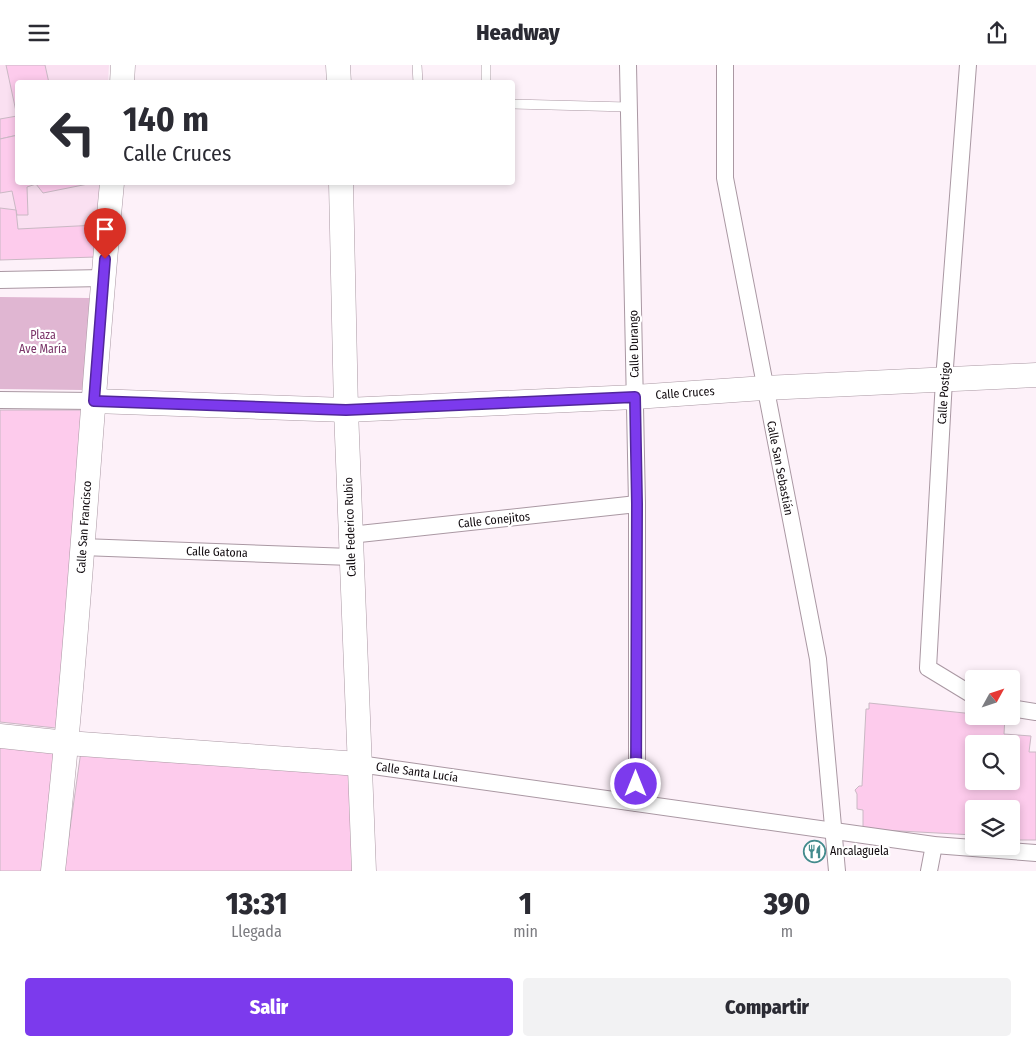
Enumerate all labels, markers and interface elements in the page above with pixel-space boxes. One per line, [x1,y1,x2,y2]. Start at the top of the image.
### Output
icon: menu [25,19,53,47]
text: Headway [476,19,560,46]
icon: share [983,19,1011,47]
text: 140 m [123,98,209,140]
icon: left [40,100,105,165]
text: Calle Cruces [123,140,231,167]
pin [84,208,126,259]
icon: arrive [91,215,119,243]
street label: Calle Durango [626,310,642,378]
park label: Plaza Ave María [19,328,67,356]
street label: Calle Postigo [935,361,953,425]
street label: Calle Cruces [655,384,715,402]
street label: Calle San Sebastián [764,420,796,516]
street label: Calle Federico Rubio [341,477,359,577]
street label: Calle San Francisco [74,480,94,574]
street label: Calle Conejitos [457,509,531,531]
street label: Calle Gatona [186,544,248,560]
north arrow [965,670,1020,725]
map controls [965,670,1020,855]
button: search [965,735,1020,790]
position arrow [609,757,661,809]
street label: Calle Santa Lucía [375,759,459,785]
button: layers [965,800,1020,855]
restaurant icon: Ancalaguela [802,839,826,863]
place label: Ancalaguela [830,844,889,858]
text: 13:31 [226,886,287,922]
text: 1 [519,886,532,922]
text: 390 [764,886,810,922]
text: Llegada [231,922,282,941]
text: min [513,922,538,941]
text: m [781,922,793,941]
button: Salir [25,978,513,1036]
button: Compartir [523,978,1011,1036]

